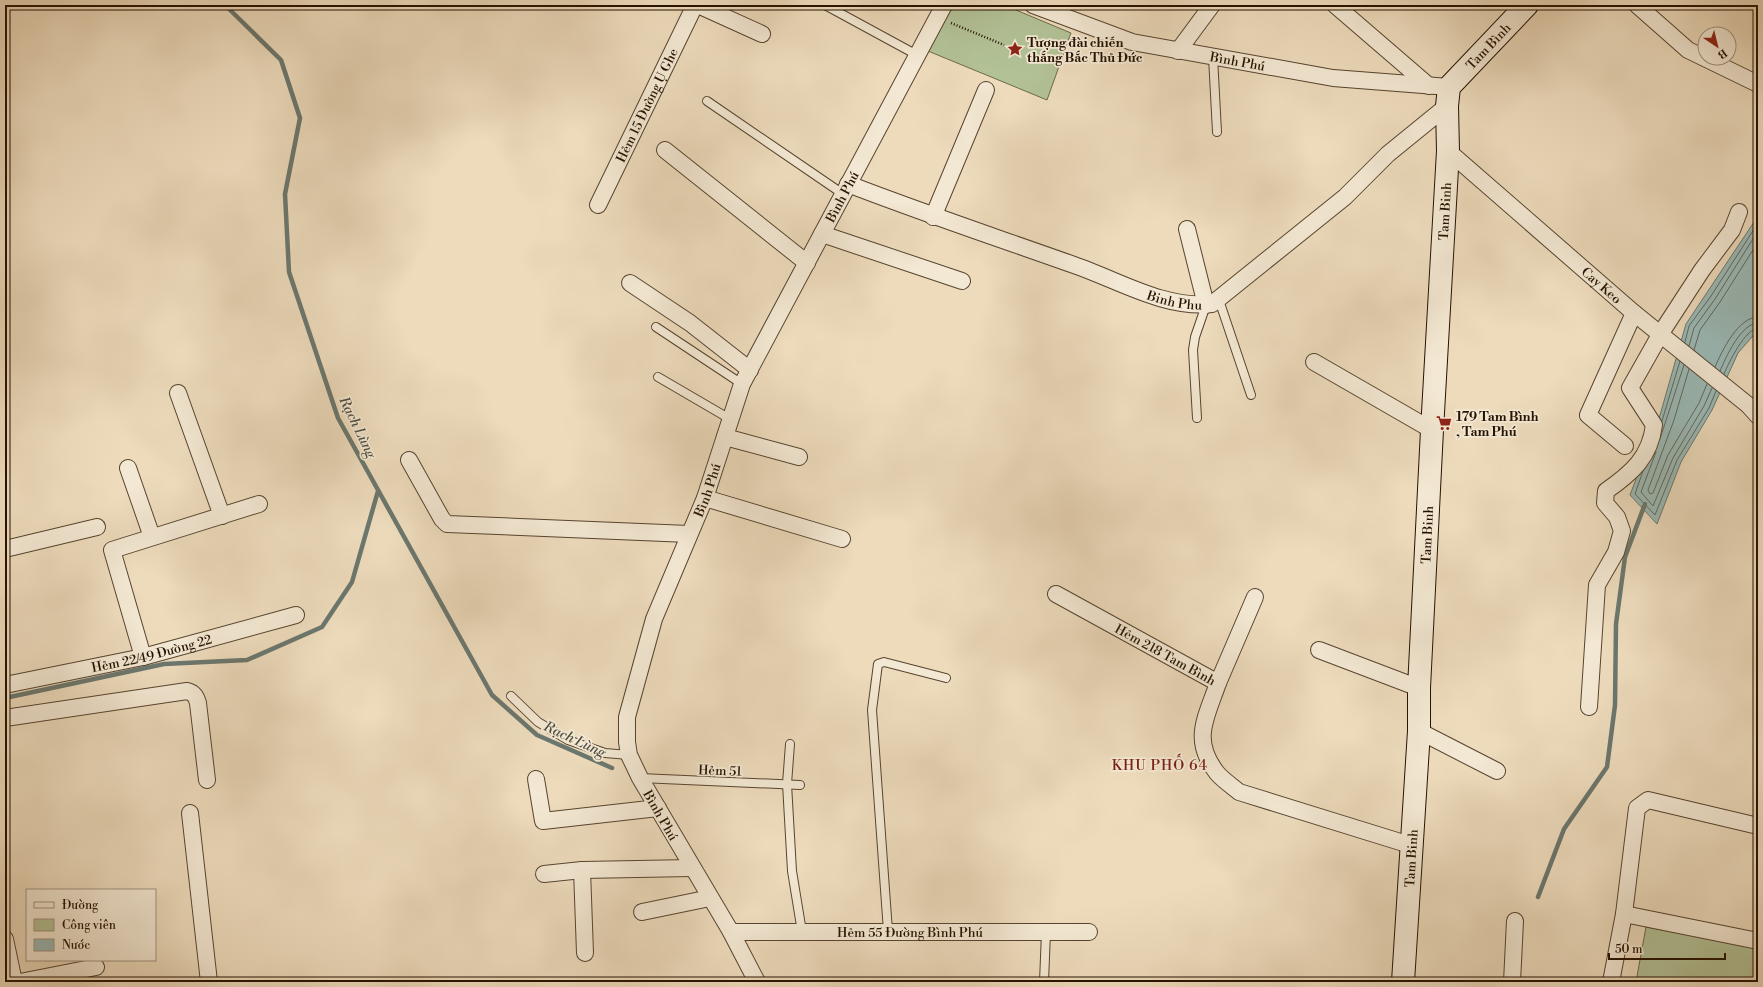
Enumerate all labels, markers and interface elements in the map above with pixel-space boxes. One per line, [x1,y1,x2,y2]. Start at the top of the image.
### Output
street label: Tam Bình [1463,20,1515,73]
north arrow [1697,26,1737,66]
place label: Tượng đài chiến thắng Bắc Thủ Đức [1027,35,1143,66]
place icon: Tượng đài chiến thắng Bắc Thủ Đức [1006,40,1024,58]
text: B [1715,45,1730,61]
street label: Hẻm 15 Đường Ụ Ghe [613,46,682,165]
street label: Bình Phú [1208,49,1267,75]
street label: Bình Phú [822,168,863,226]
street label: Tam Binh [1436,182,1455,241]
street label: Cay Keo [1578,264,1624,307]
street label: Binh Phu [1144,287,1203,314]
water label: Rạch Lùng [334,393,380,462]
place label: 179 Tam Bình , Tam Phú [1456,409,1539,440]
supermarket icon: 179 Tam Bình , Tam Phú [1435,414,1453,432]
street label: Bình Phú [691,461,725,521]
street label: Tam Binh [1418,505,1437,564]
street label: Hẻm 218 Tam Bình [1112,621,1219,689]
street label: Hẻm 22/49 Đường 22 [90,631,214,676]
water label: Rạch Lùng [540,717,609,762]
district label: KHU PHỐ 64 [1112,753,1208,775]
street label: Hẻm 51 [698,762,743,780]
street label: Bình Phú [639,787,681,844]
street label: Tam Binh [1402,829,1422,888]
legend [26,889,156,961]
text: Đường [62,898,99,913]
text: Công viên [62,918,116,933]
street label: Hẻm 55 Đường Bình Phú [837,925,983,941]
scale bar [1609,935,1725,961]
text: Nước [62,938,90,953]
text: 50 m [1615,942,1643,957]

